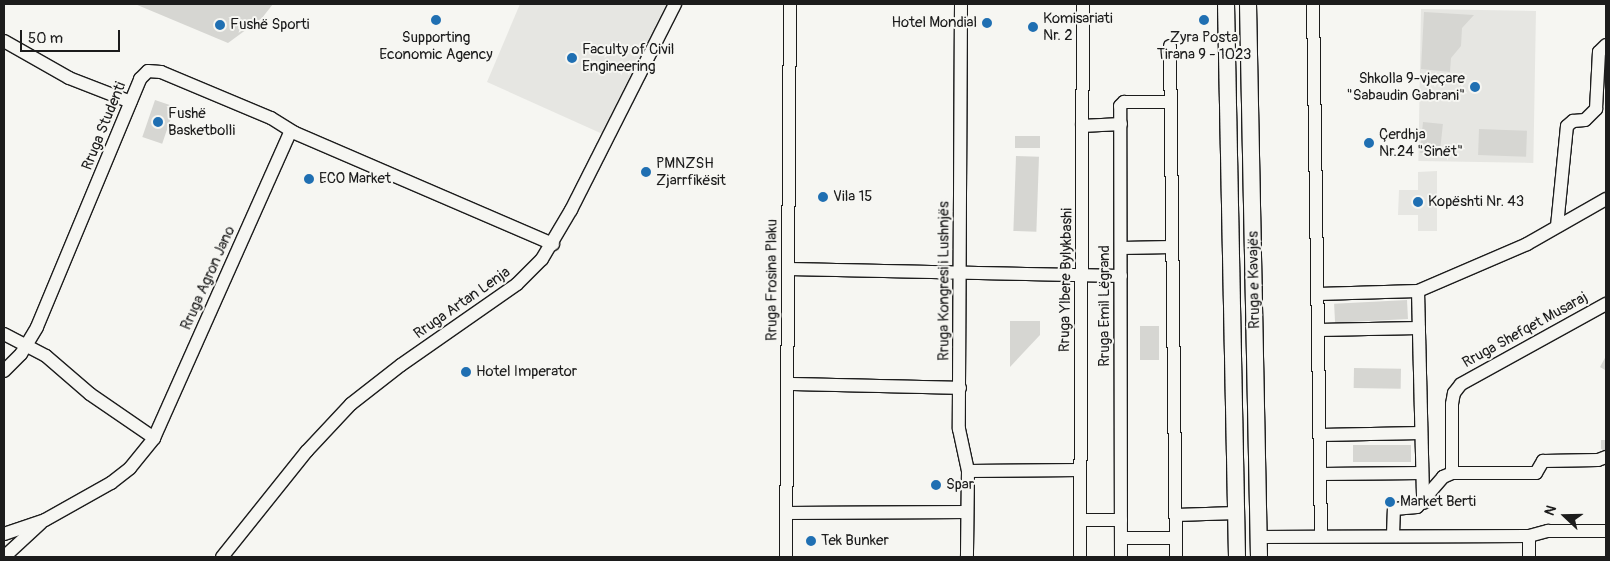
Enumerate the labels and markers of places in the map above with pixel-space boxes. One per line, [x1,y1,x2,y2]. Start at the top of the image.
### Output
place label: Komisariati Nr. 2 [1043,9,1113,44]
marker: Supporting Economic Agency [430,14,442,26]
place label: Hotel Mondial [891,14,977,32]
marker: Zyra Posta Tirana 9 - 1023 [1198,14,1210,26]
place label: Fushë Sporti [230,16,310,34]
marker: Hotel Mondial [981,17,993,29]
marker: Fushë Sporti [214,19,226,31]
marker: Komisariati Nr. 2 [1027,21,1039,33]
place label: Supporting Economic Agency [379,28,493,63]
place label: Zyra Posta Tirana 9 - 1023 [1157,28,1251,63]
place label: Faculty of Civil Engineering [582,40,674,75]
marker: Faculty of Civil Engineering [566,52,578,64]
place label: Shkolla 9-vjeçare "Sabaudin Gabrani" [1347,69,1465,104]
marker: Shkolla 9-vjeçare "Sabaudin Gabrani" [1469,81,1481,93]
place label: Fushë Basketbolli [168,104,235,139]
marker: Fushë Basketbolli [152,116,164,128]
place label: Çerdhja Nr.24 "Sinët" [1379,125,1463,160]
marker: Çerdhja Nr.24 "Sinët" [1363,137,1375,149]
place label: PMNZSH Zjarrfikësit [656,154,726,189]
marker: PMNZSH Zjarrfikësit [640,166,652,178]
place label: ECO Market [319,170,391,188]
marker: ECO Market [303,173,315,185]
place label: Vila 15 [833,188,872,206]
marker: Vila 15 [817,191,829,203]
place label: Kopështi Nr. 43 [1428,193,1524,211]
marker: Kopështi Nr. 43 [1412,196,1424,208]
place label: Hotel Imperator [476,363,577,381]
marker: Hotel Imperator [460,366,472,378]
place label: Spar [946,476,974,494]
marker: Spar [930,479,942,491]
place label: Market Berti [1400,493,1476,511]
marker: Market Berti [1384,496,1396,508]
place label: Tek Bunker [821,532,889,550]
marker: Tek Bunker [805,535,817,547]

